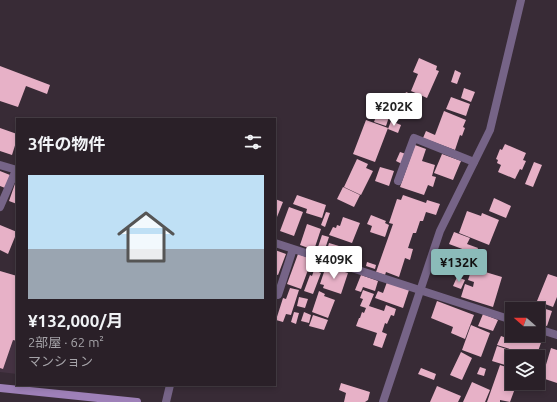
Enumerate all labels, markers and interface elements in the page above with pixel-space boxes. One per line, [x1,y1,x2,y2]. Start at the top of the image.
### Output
pin: ¥202K [366,93,422,127]
text: ¥202K [375,99,413,113]
icon: filters [242,131,264,153]
text: 3件の物件 [28,134,106,153]
icon: home [110,201,182,273]
pin: ¥409K [306,246,362,280]
pin: ¥132K [431,249,487,283]
text: ¥409K [315,252,353,266]
text: ¥132K [440,255,478,269]
north arrow [505,302,545,342]
map controls [505,302,545,390]
text: ¥132,000/月 [28,311,123,330]
text: 2部屋 · 62 m² [28,335,104,349]
button: layers [505,350,545,390]
text: マンション [28,354,93,368]

